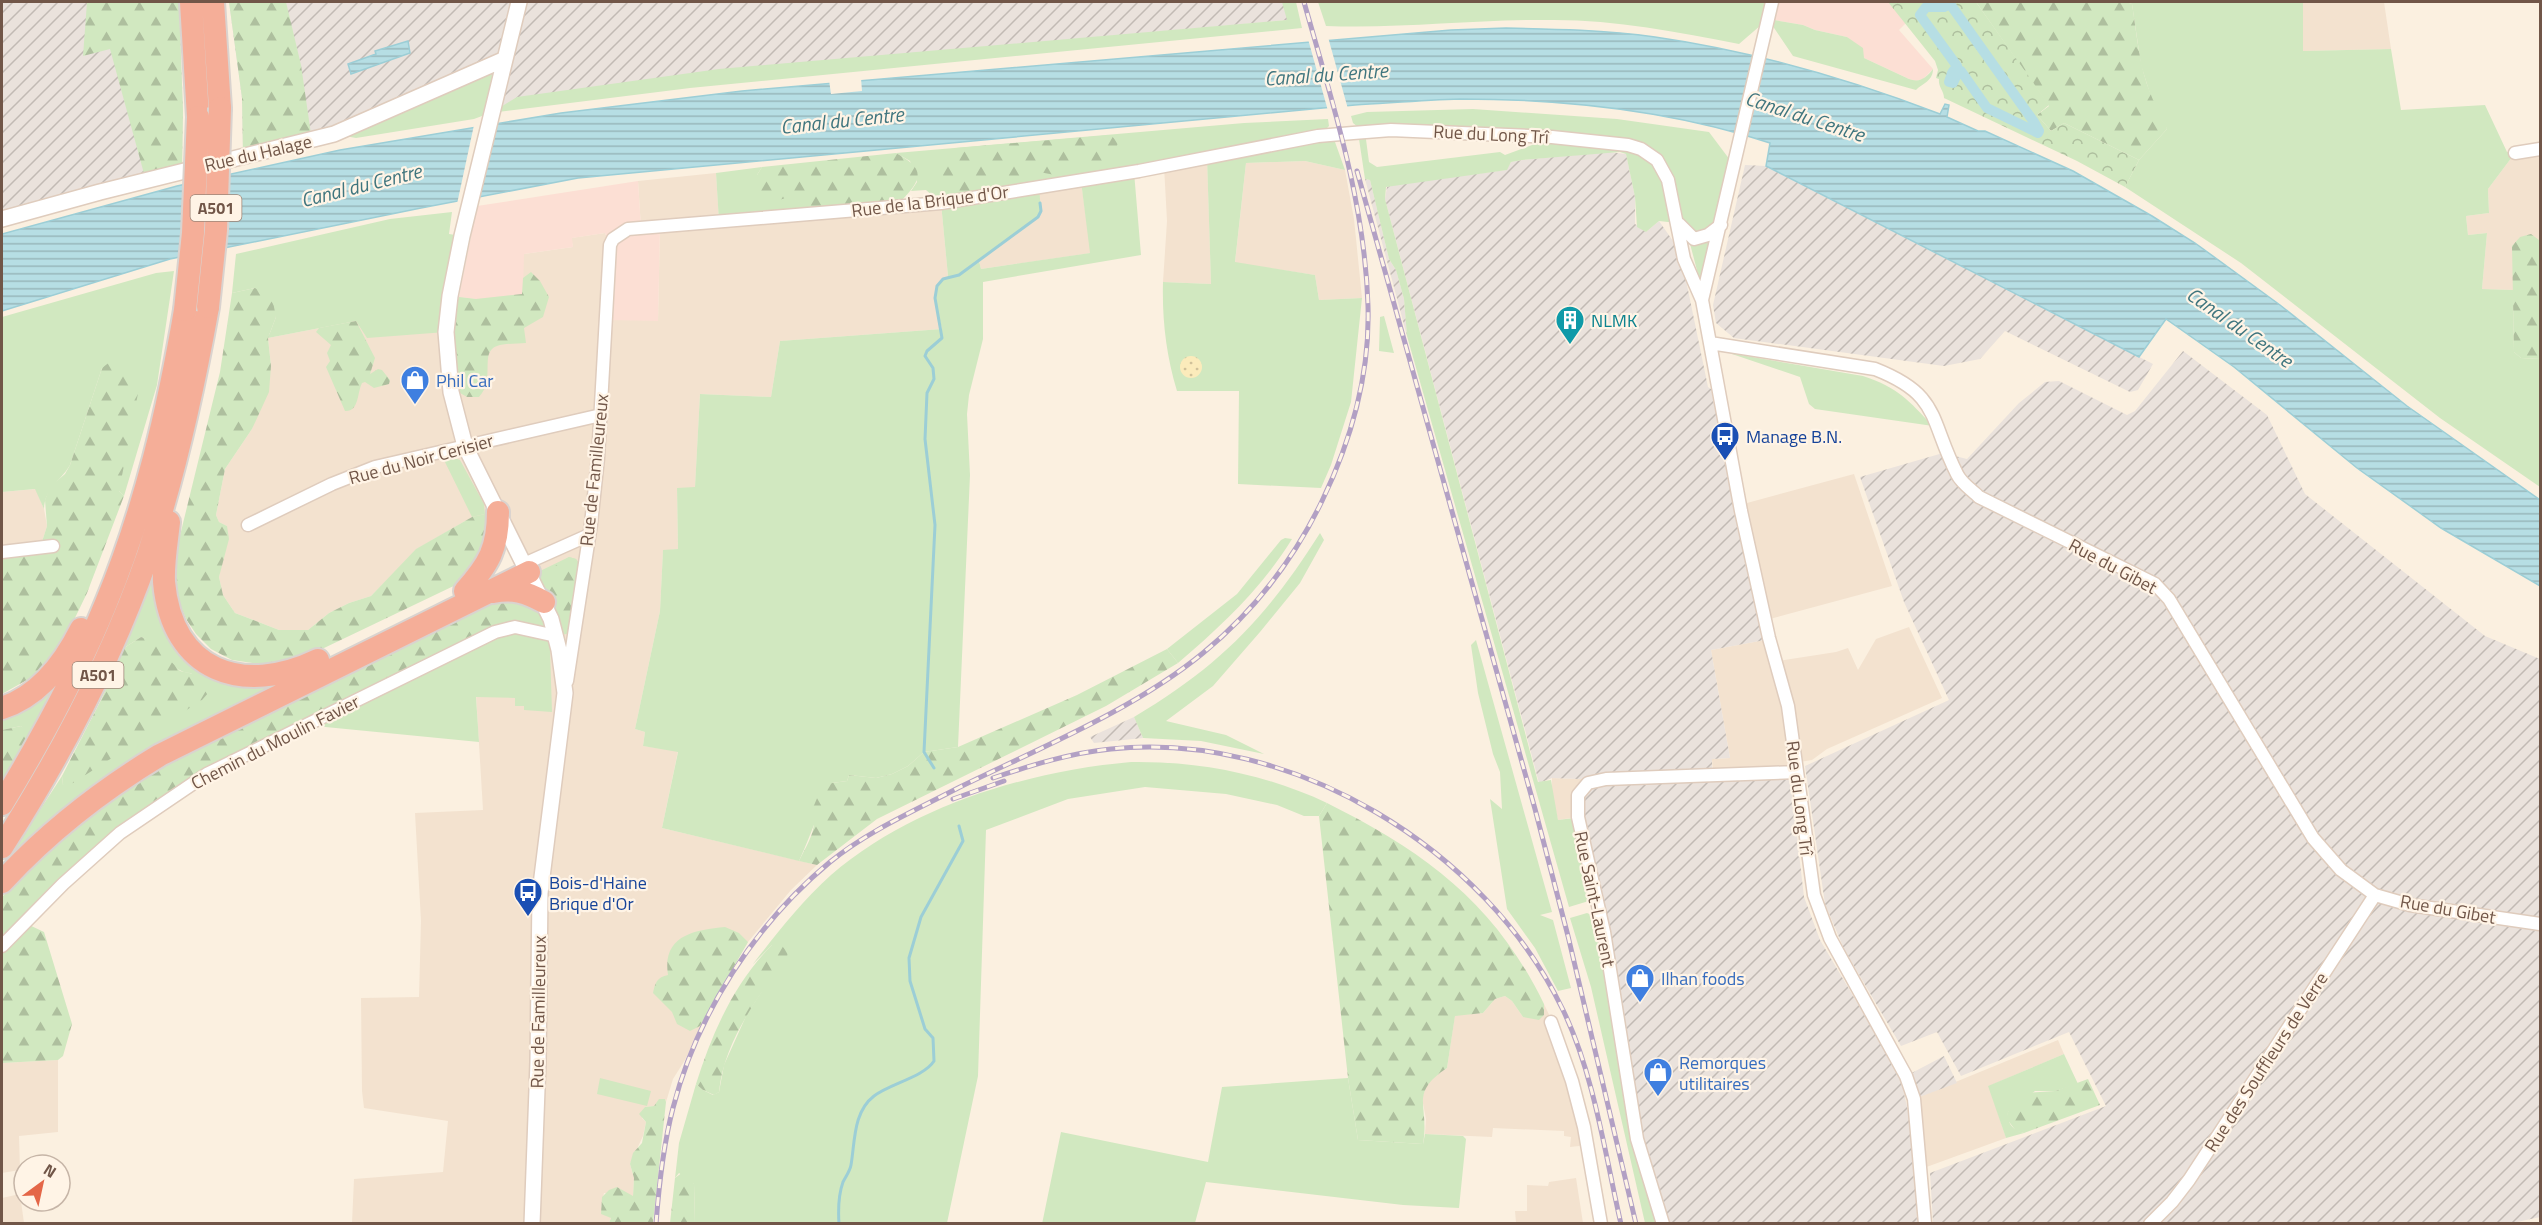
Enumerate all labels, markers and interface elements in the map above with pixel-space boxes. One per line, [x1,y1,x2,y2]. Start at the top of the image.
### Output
water label: Canal du Centre [1263,54,1390,94]
water label: Canal du Centre [1741,82,1870,150]
water label: Canal du Centre [779,98,907,142]
street label: Rue du Long Trî [1433,117,1551,151]
street label: Rue du Halage [202,128,314,178]
water label: Canal du Centre [297,155,426,215]
street label: Rue de la Brique d'Or [850,178,1010,224]
road number: A501 [190,195,242,221]
water label: Canal du Centre [2181,279,2301,376]
building icon: NLMK [1554,304,1586,346]
place label: NLMK [1591,307,1637,334]
shop icon: Phil Car [399,364,431,406]
place label: Phil Car [436,367,493,394]
street label: Rue de Familleureux [573,393,615,547]
bus stop icon: Manage B.N. [1709,420,1741,462]
place label: Manage B.N. [1746,423,1842,450]
street label: Rue du Noir Cerisier [346,427,496,491]
street label: Rue du Gibet [2064,531,2163,601]
road number: A501 [72,662,124,688]
street label: Chemin du Moulin Favier [186,688,364,796]
street label: Rue du Long Trî [1780,739,1821,858]
street label: Rue Saint-Laurent [1567,829,1623,970]
place label: Bois-d'Haine Brique d'Or [549,869,647,917]
bus stop icon: Bois-d'Haine Brique d'Or [512,876,544,918]
street label: Rue du Gibet [2398,887,2499,931]
street label: Rue de Familleureux [523,935,553,1089]
shop icon: Ilhan foods [1624,962,1656,1004]
place label: Ilhan foods [1661,965,1745,992]
street label: Rue des Souffleurs de Verre [2198,967,2334,1157]
place label: Remorques utilitaires [1679,1049,1766,1097]
shop icon: Remorques utilitaires [1642,1056,1674,1098]
north arrow [12,1153,72,1213]
text: N [39,1157,61,1184]

